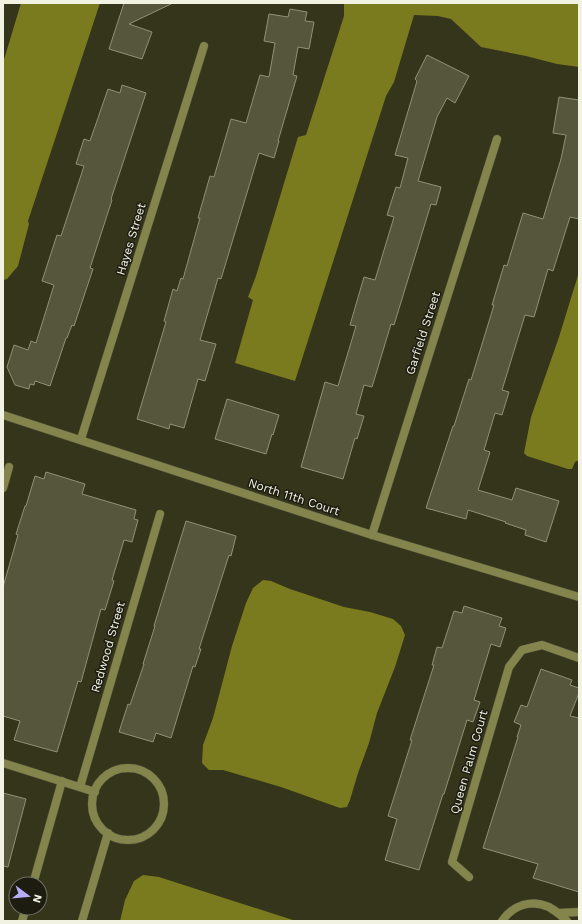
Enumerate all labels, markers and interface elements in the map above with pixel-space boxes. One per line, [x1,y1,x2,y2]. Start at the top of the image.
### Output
street label: Hayes Street [113,201,149,277]
street label: Garfield Street [403,290,443,376]
street label: North 11th Court [247,476,341,518]
street label: Redwood Street [88,600,128,694]
street label: Queen Palm Court [447,708,491,816]
north arrow [8,876,48,916]
text: N [30,893,45,904]

